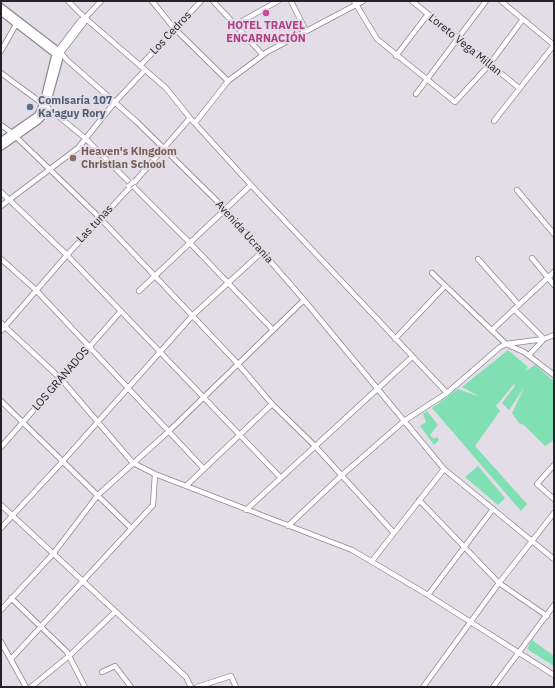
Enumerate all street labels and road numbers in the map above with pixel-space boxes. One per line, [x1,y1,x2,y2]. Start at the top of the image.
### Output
street label: Los Cedros [148,9,194,57]
street label: Loreto Vega Millan [426,11,504,79]
street label: Avenida Ucrania [212,198,276,266]
street label: Las tunas [74,202,116,246]
street label: LOS GRANADOS [30,344,92,414]

